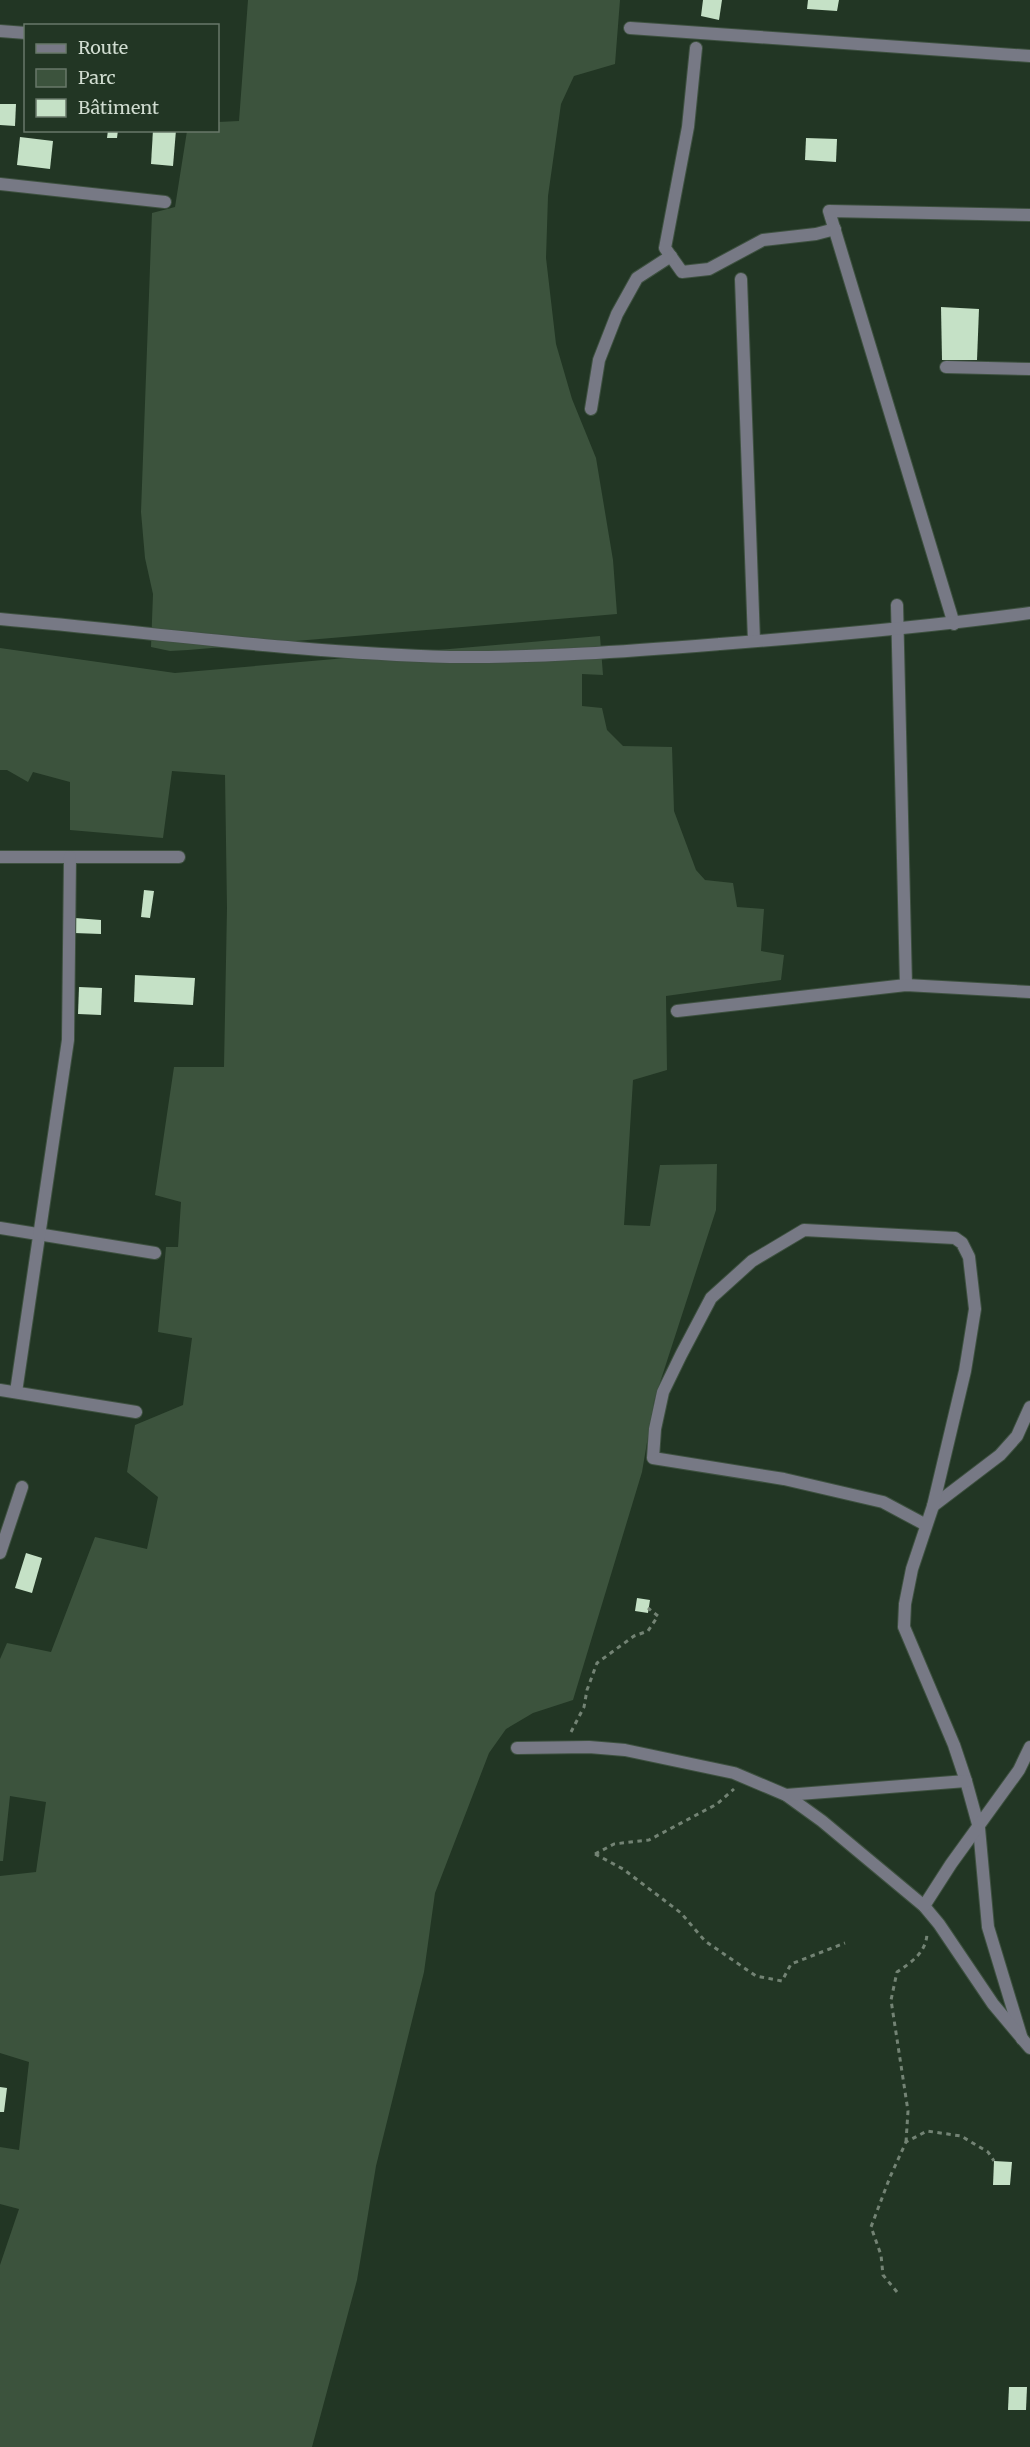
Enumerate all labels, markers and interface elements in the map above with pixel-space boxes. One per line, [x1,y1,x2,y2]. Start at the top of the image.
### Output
legend [24,24,219,132]
text: Route [78,36,128,59]
text: Parc [78,66,116,89]
text: Bâtiment [78,96,159,119]

